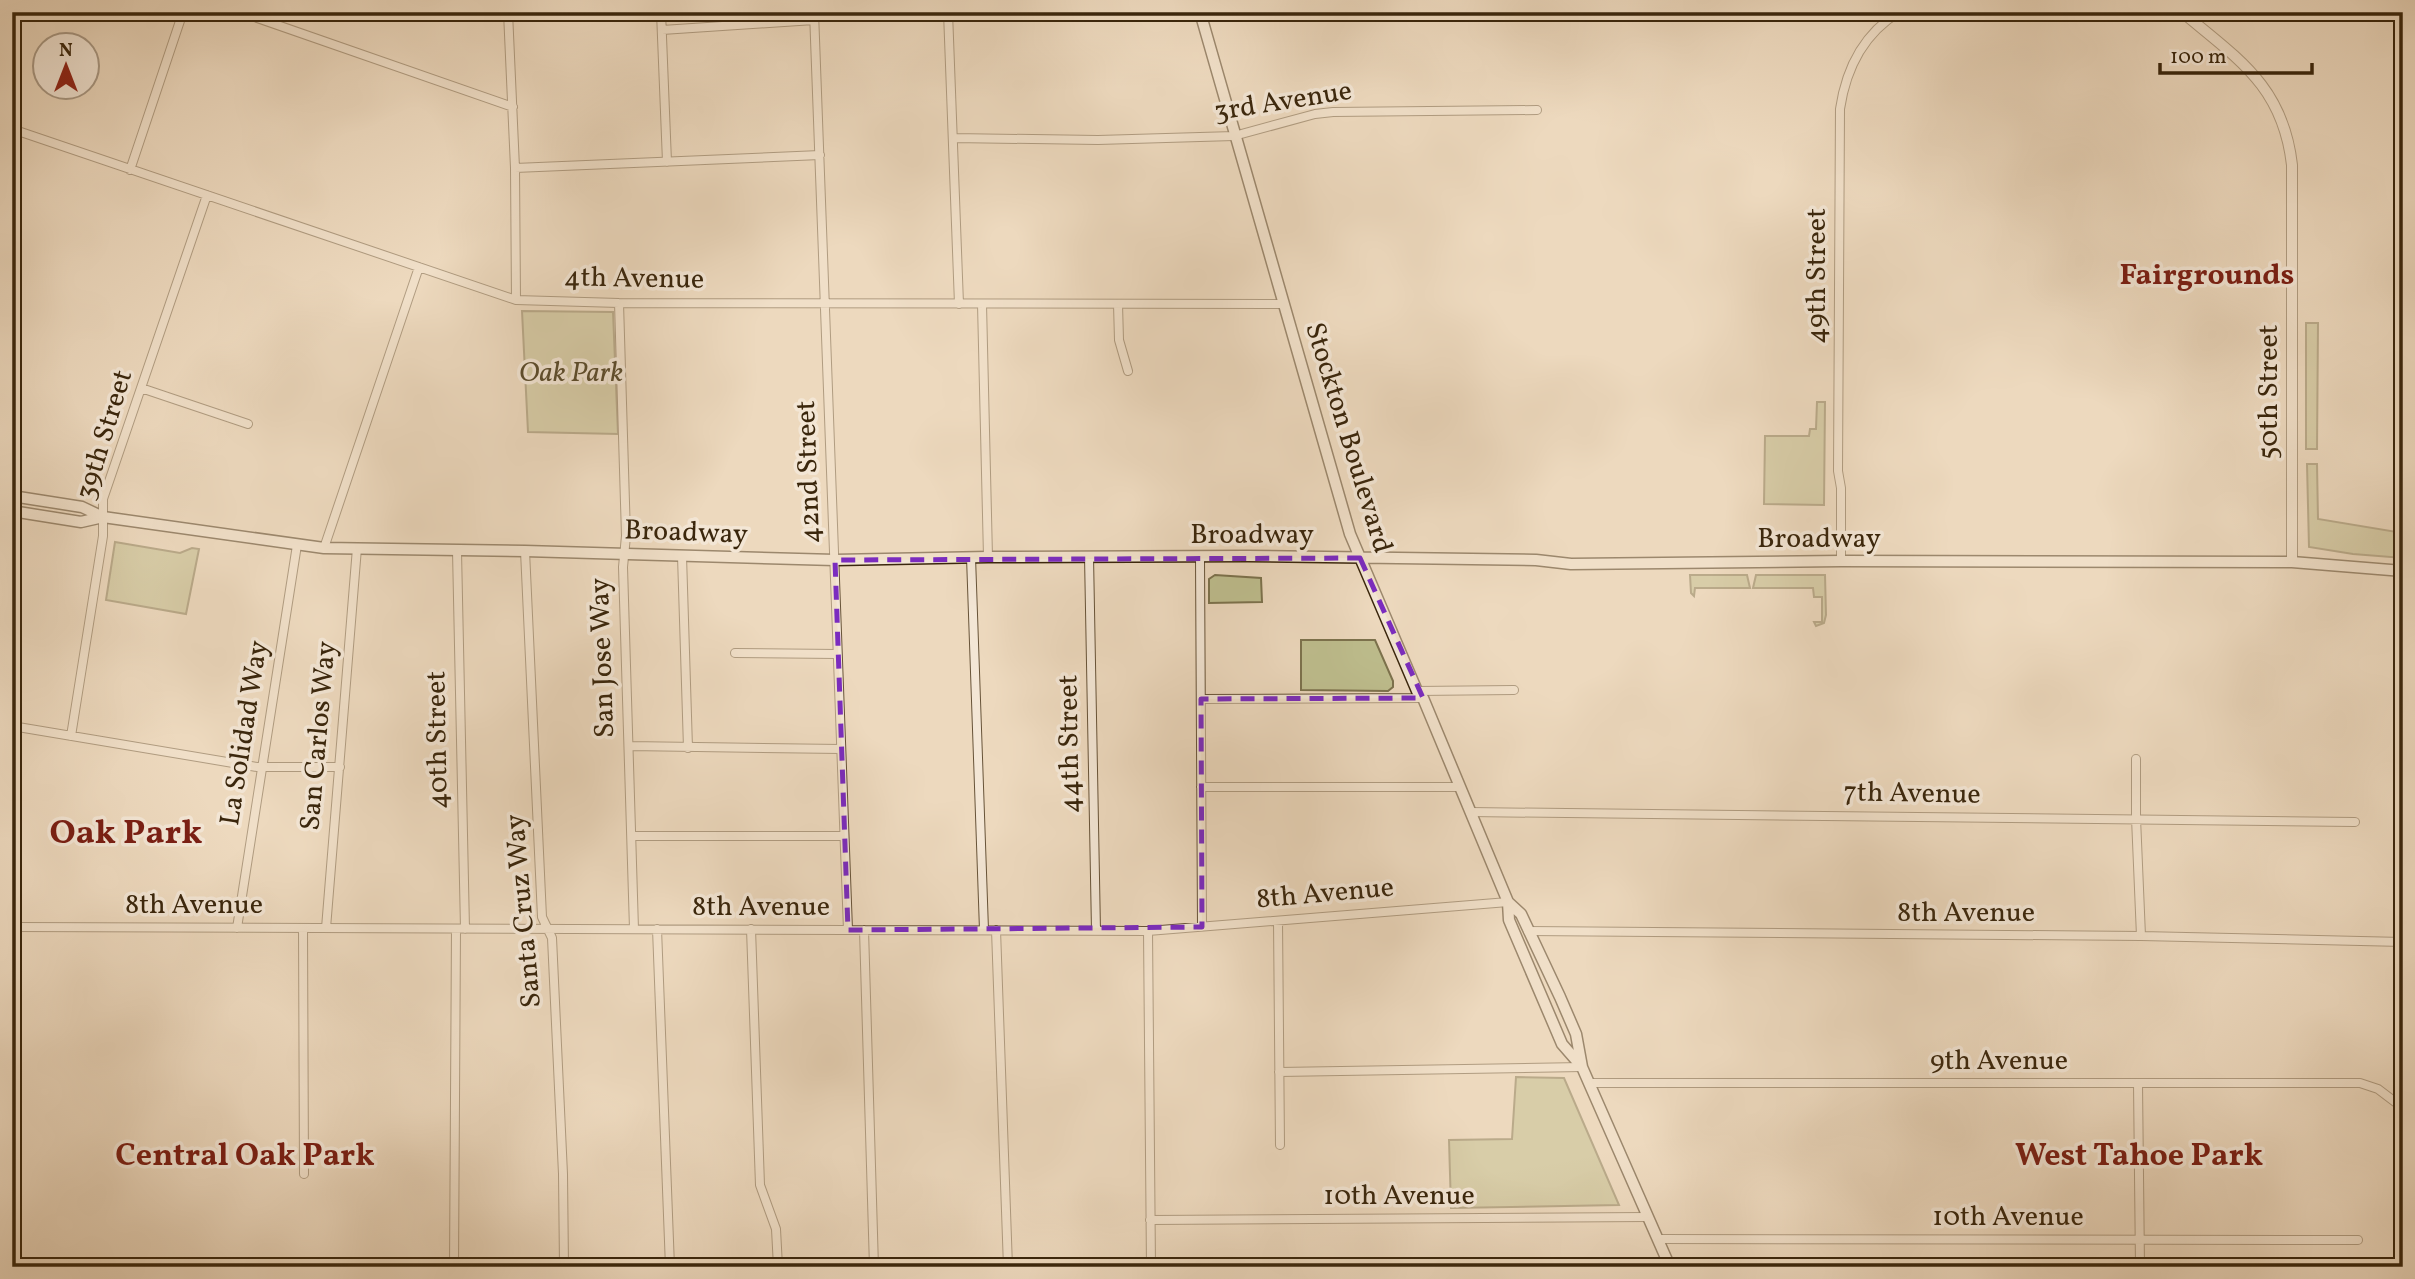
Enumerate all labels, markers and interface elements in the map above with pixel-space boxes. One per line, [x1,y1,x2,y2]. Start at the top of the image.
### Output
north arrow [32,32,102,102]
scale bar [2160,32,2312,76]
text: N [59,38,73,64]
text: 100 m [2170,43,2227,72]
street label: 3rd Avenue [1211,72,1355,132]
street label: 49th Street [1798,208,1837,344]
district label: Fairgrounds [2120,255,2294,297]
street label: 4th Avenue [563,258,705,300]
street label: Stockton Boulevard [1294,318,1402,558]
street label: 50th Street [2250,324,2289,460]
park label: Oak Park [519,354,623,393]
street label: 39th Street [67,365,143,505]
street label: 42nd Street [787,400,831,544]
street label: Broadway [623,511,749,555]
street label: Broadway [1190,516,1314,555]
street label: Broadway [1757,520,1881,559]
street label: San Jose Way [581,577,625,739]
street label: La Solidad Way [211,638,279,828]
street label: San Carlos Way [291,640,347,832]
street label: 40th Street [417,670,459,810]
street label: 44th Street [1049,674,1091,814]
street label: 7th Avenue [1843,773,1981,815]
district label: Oak Park [50,810,202,858]
street label: Santa Cruz Way [496,812,552,1010]
street label: 8th Avenue [1255,869,1395,919]
street label: 8th Avenue [125,886,263,925]
street label: 8th Avenue [692,888,830,927]
street label: 8th Avenue [1897,894,2035,933]
street label: 9th Avenue [1930,1042,2068,1081]
district label: Central Oak Park [115,1135,375,1179]
district label: West Tahoe Park [2015,1135,2263,1179]
street label: 10th Avenue [1323,1177,1475,1216]
street label: 10th Avenue [1932,1198,2084,1237]

